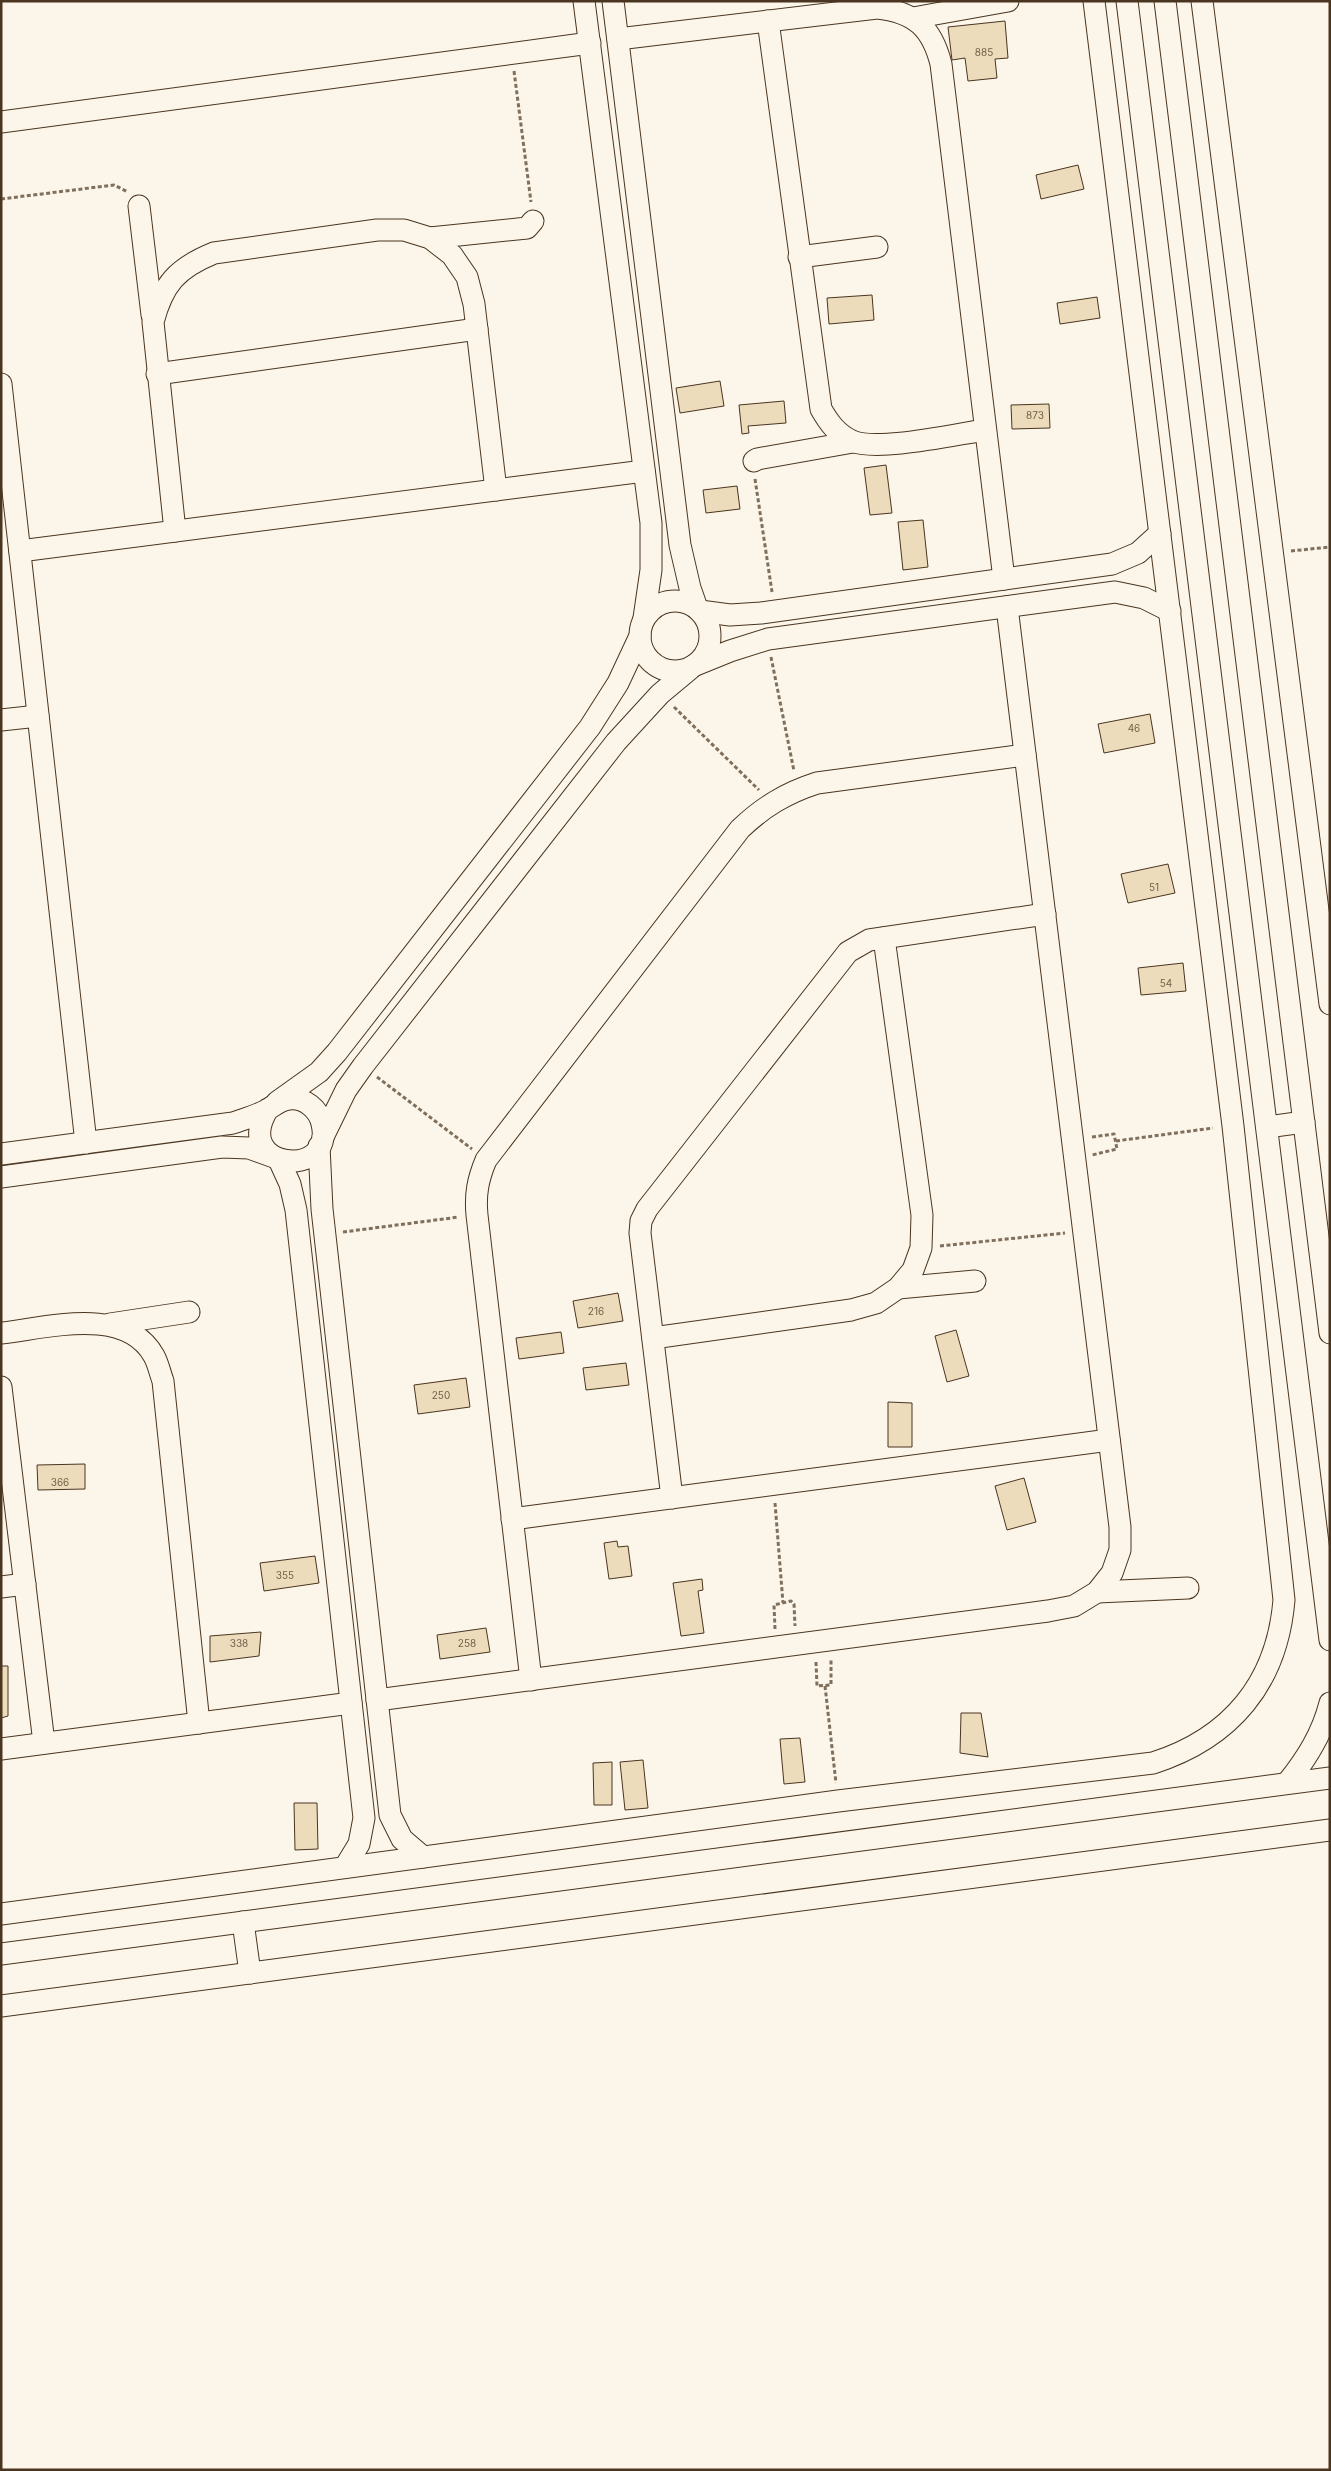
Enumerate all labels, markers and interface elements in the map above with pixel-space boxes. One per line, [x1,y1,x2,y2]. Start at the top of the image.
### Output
house number: 885 [975,46,993,58]
house number: 873 [1026,409,1044,421]
house number: 46 [1128,722,1140,734]
house number: 51 [1149,881,1159,893]
house number: 54 [1160,977,1172,989]
house number: 216 [588,1305,604,1317]
house number: 250 [432,1389,450,1401]
house number: 366 [51,1476,69,1488]
house number: 355 [276,1569,294,1581]
house number: 338 [230,1637,248,1649]
house number: 258 [458,1637,476,1649]

